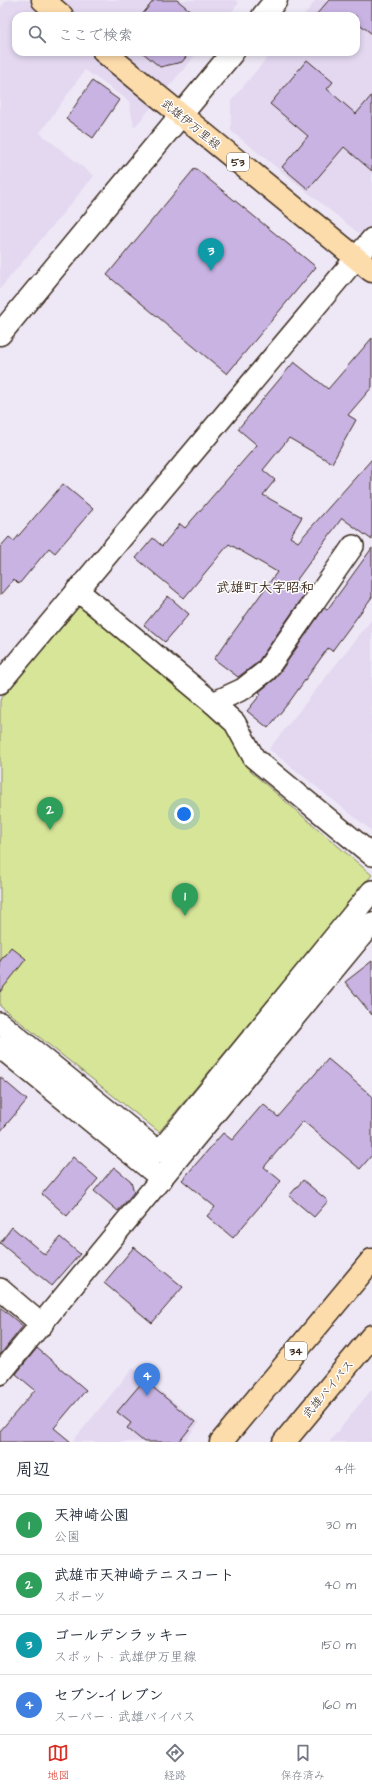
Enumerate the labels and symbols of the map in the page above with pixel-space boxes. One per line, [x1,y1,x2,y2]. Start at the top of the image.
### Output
street label: 武雄伊万里線 [157,95,224,154]
road number: 53 [227,153,249,171]
pin: 3 [198,238,224,271]
district label: 武雄町大字昭和 [216,578,314,598]
pin: 2 [37,797,63,830]
your location [174,804,194,824]
pin: 1 [172,883,198,916]
road number: 34 [285,1342,307,1360]
street label: 武雄バイパス [299,1356,358,1422]
pin: 4 [134,1363,160,1396]

